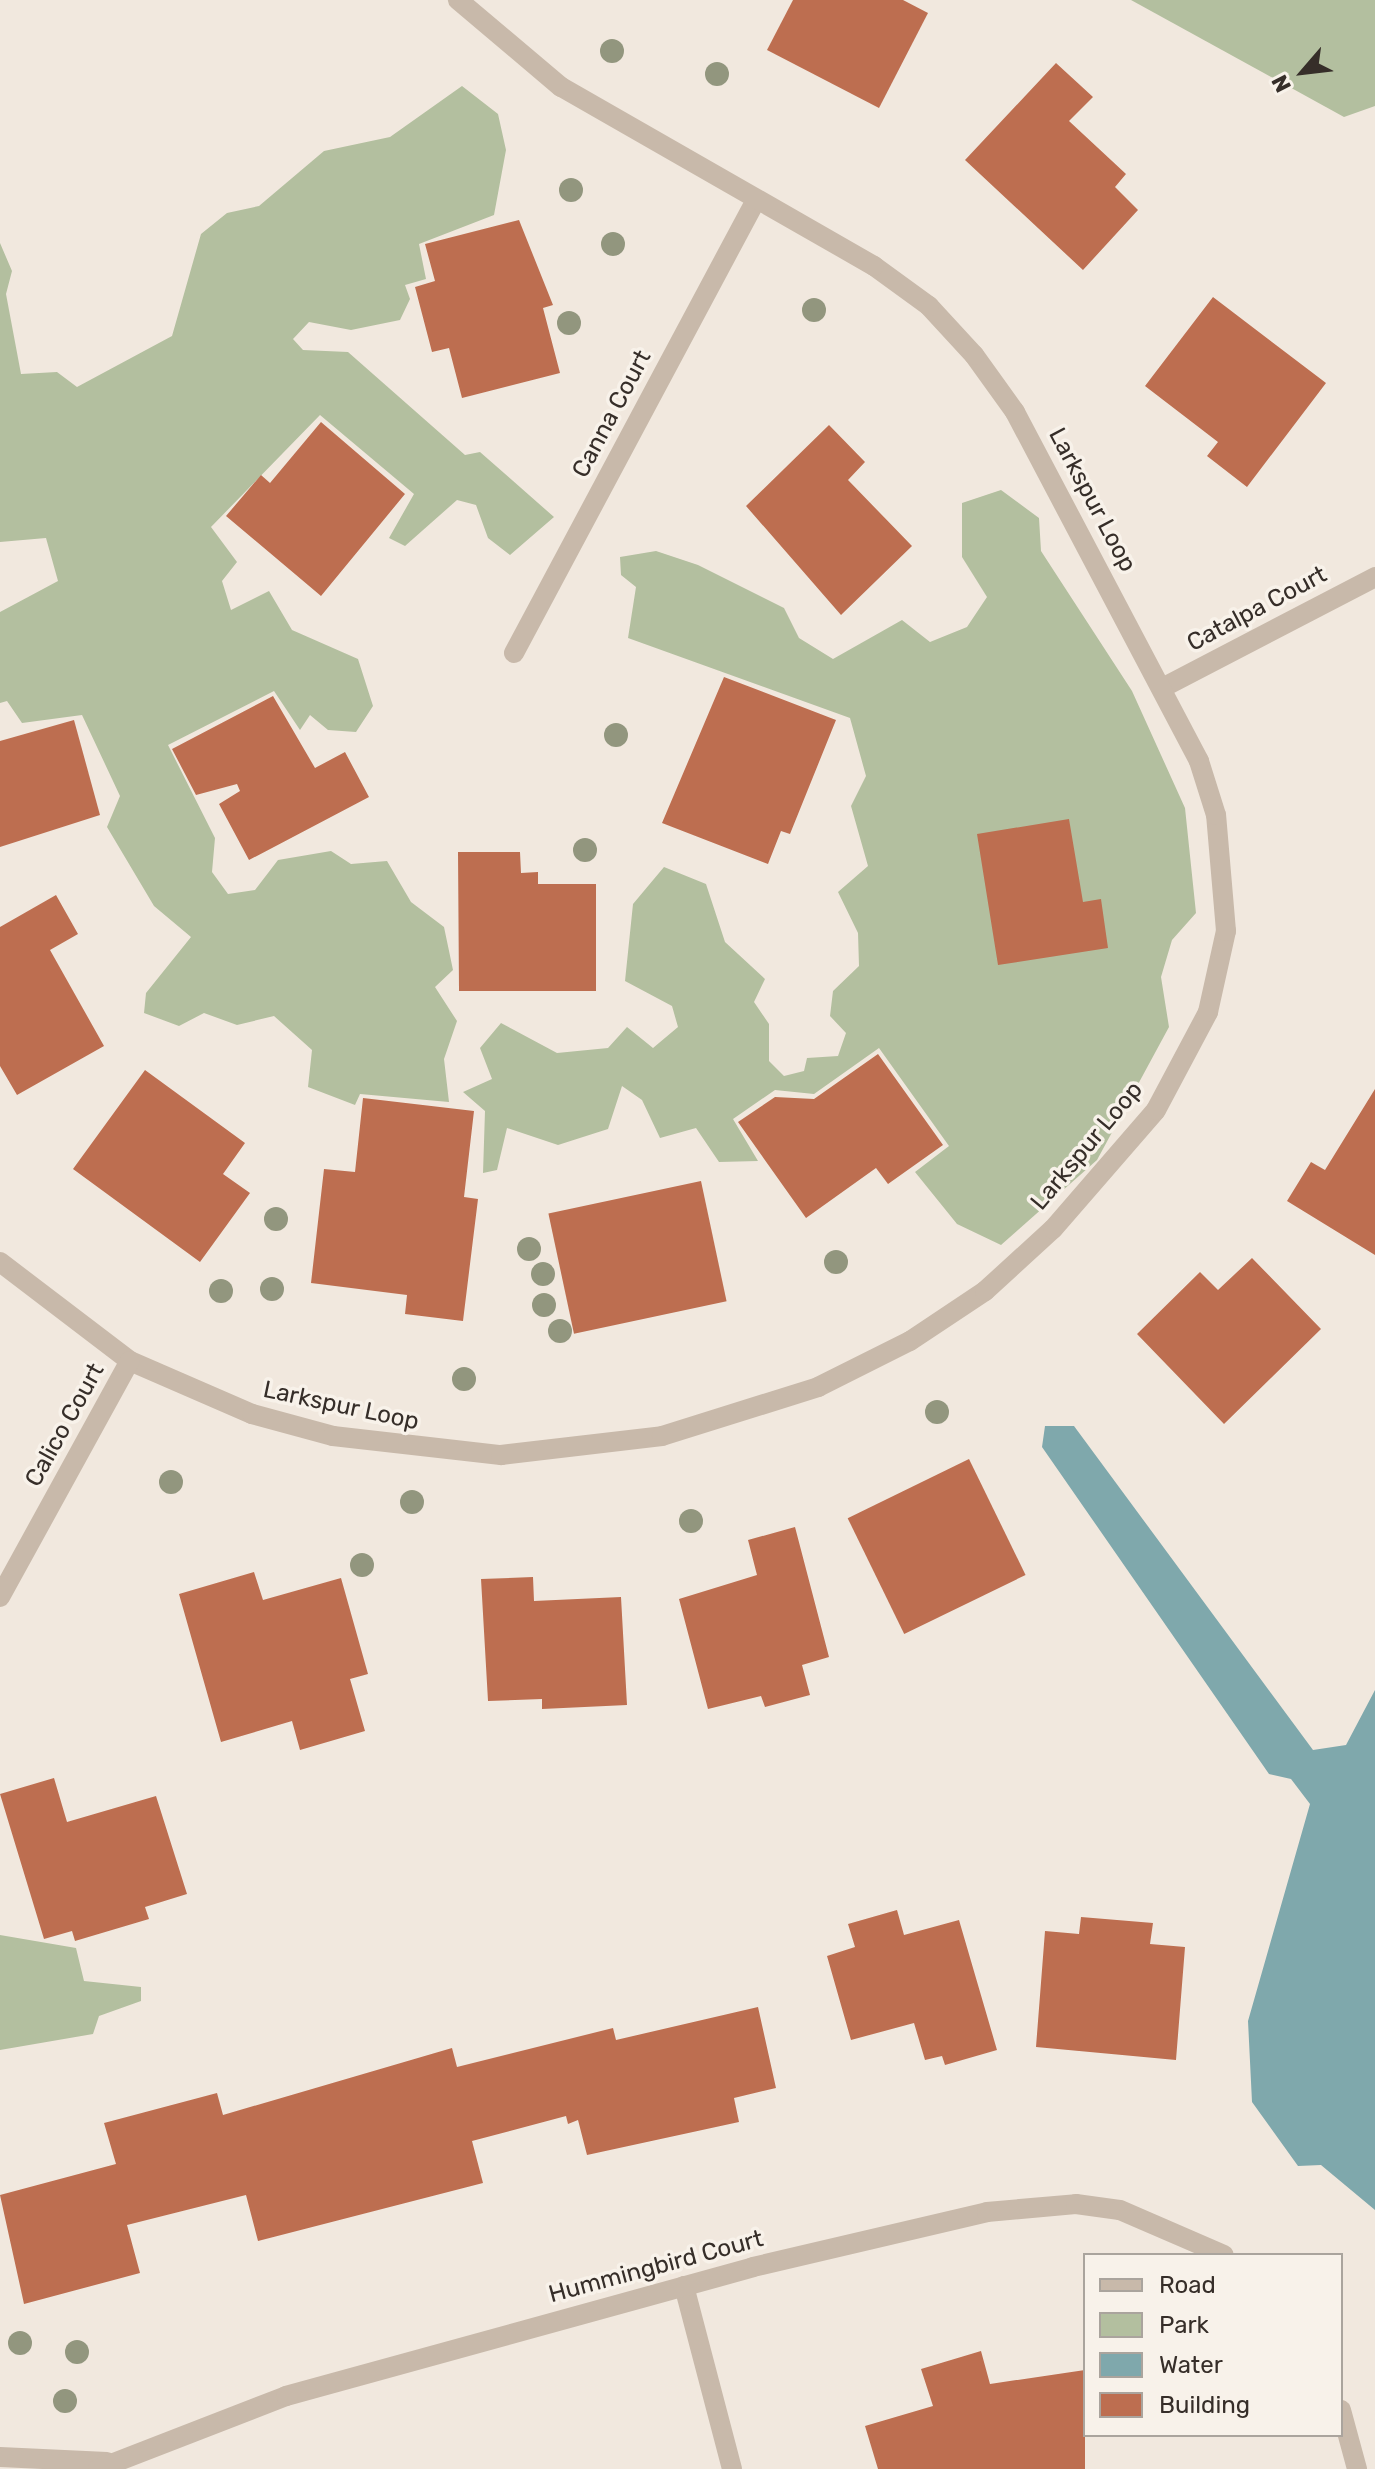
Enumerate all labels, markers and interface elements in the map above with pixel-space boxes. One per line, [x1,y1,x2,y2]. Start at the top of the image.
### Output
north arrow [1263,32,1343,112]
text: N [1266,70,1297,97]
street label: Canna Court [566,345,658,483]
street label: Larkspur Loop [1042,423,1142,577]
street label: Catalpa Court [1182,560,1332,658]
street label: Larkspur Loop [1025,1076,1149,1216]
street label: Calico Court [19,1358,111,1492]
street label: Larkspur Loop [260,1375,422,1437]
street label: Hummingbird Court [546,2225,766,2309]
legend [1083,2253,1343,2437]
text: Road [1159,2271,1216,2299]
text: Park [1159,2311,1209,2339]
text: Water [1159,2351,1223,2379]
text: Building [1159,2391,1250,2419]

